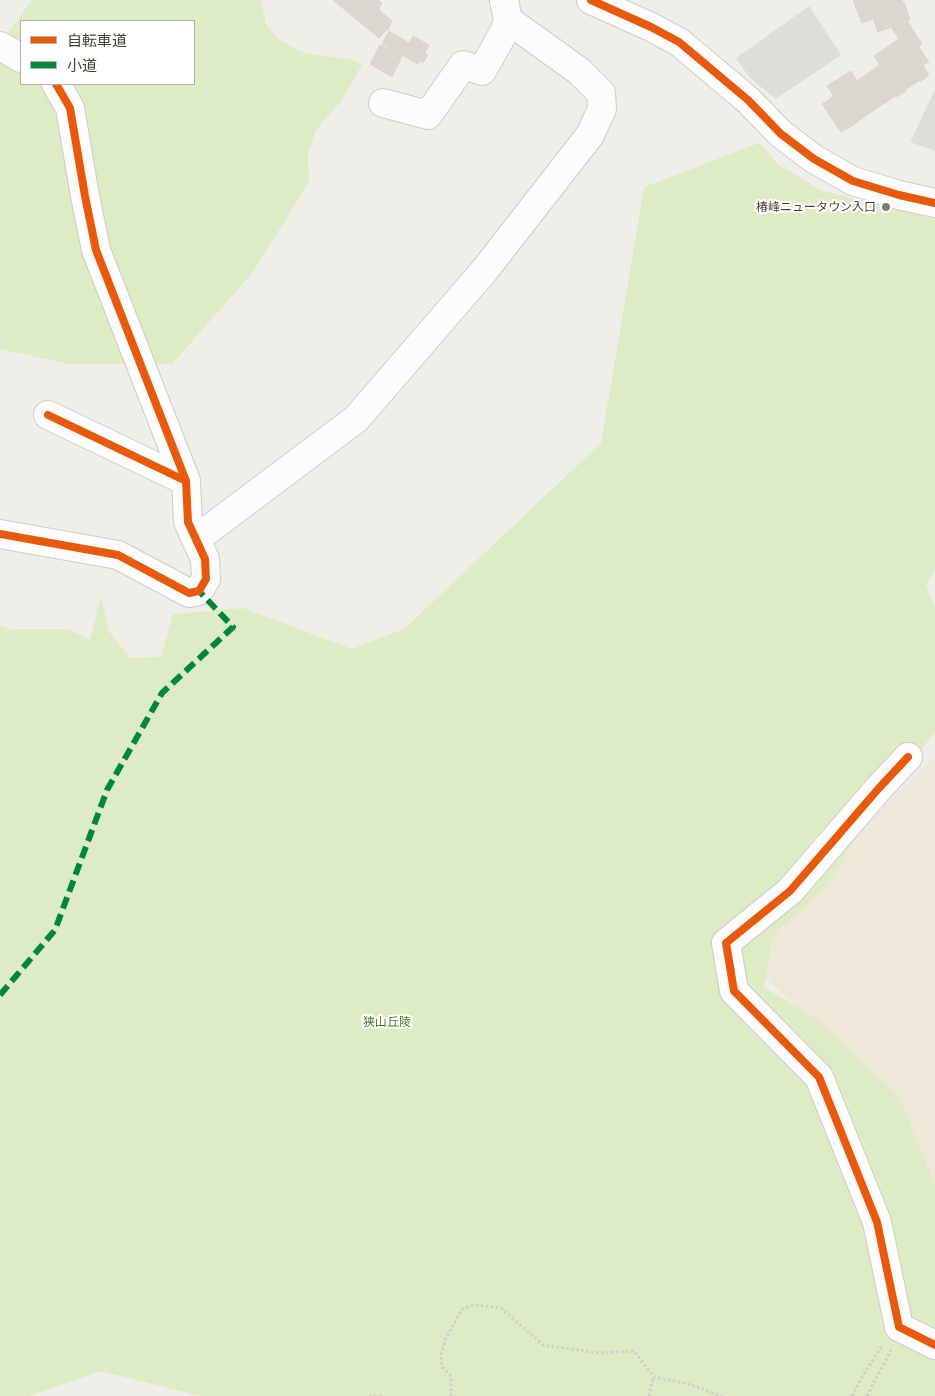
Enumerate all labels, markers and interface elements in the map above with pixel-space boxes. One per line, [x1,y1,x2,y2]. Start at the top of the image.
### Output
legend [20,20,195,85]
text: 自転車道 [67,32,127,49]
text: 小道 [67,57,97,74]
place label: 椿峰ニュータウン入口 [756,200,876,214]
marker: 椿峰ニュータウン入口 [880,201,892,213]
park label: 狭山丘陵 [363,1015,411,1029]

